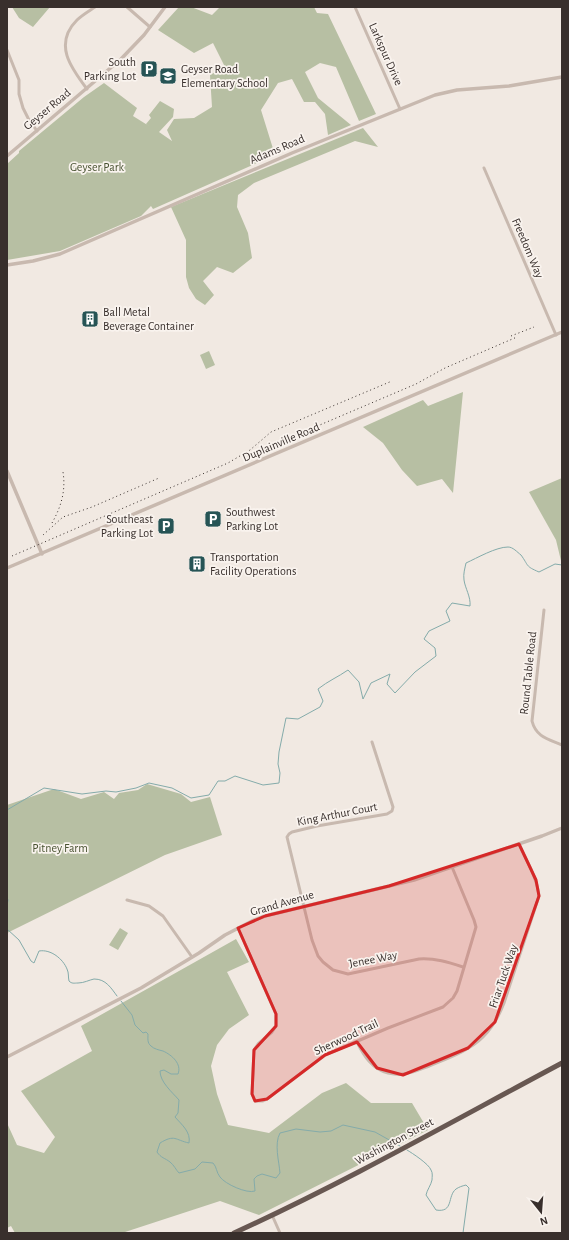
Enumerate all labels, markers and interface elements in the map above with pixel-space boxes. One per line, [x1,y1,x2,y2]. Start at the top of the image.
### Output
street label: Larkspur Drive [367,21,405,87]
place label: South Parking Lot [84,56,136,82]
parking icon: South Parking Lot [139,59,159,79]
place label: Geyser Road Elementary School [181,63,268,90]
school or university icon: Geyser Road Elementary School [158,66,178,86]
street label: Geyser Road [21,86,73,133]
street label: Adams Road [248,132,306,166]
park label: Geyser Park [70,161,125,174]
street label: Freedom Way [509,216,546,280]
place label: Ball Metal Beverage Container [103,306,194,332]
building icon: Ball Metal Beverage Container [80,309,100,329]
street label: Duplainville Road [241,420,321,464]
place label: Southwest Parking Lot [226,506,278,532]
parking icon: Southwest Parking Lot [203,509,223,529]
place label: Southeast Parking Lot [101,513,153,539]
parking icon: Southeast Parking Lot [156,516,176,536]
place label: Transportation Facility Operations [210,551,296,578]
building icon: Transportation Facility Operations [187,554,207,574]
street label: Round Table Road [518,631,538,715]
street label: King Arthur Court [296,800,378,828]
park label: Pitney Farm [32,842,88,855]
street label: Grand Avenue [249,888,315,918]
street label: Friar Tuck Way [486,943,520,1010]
street label: Jenee Way [348,948,398,971]
street label: Sherwood Trail [312,1017,380,1057]
street label: Washington Street [353,1115,435,1167]
north arrow [521,1192,561,1232]
text: N [539,1215,549,1227]

